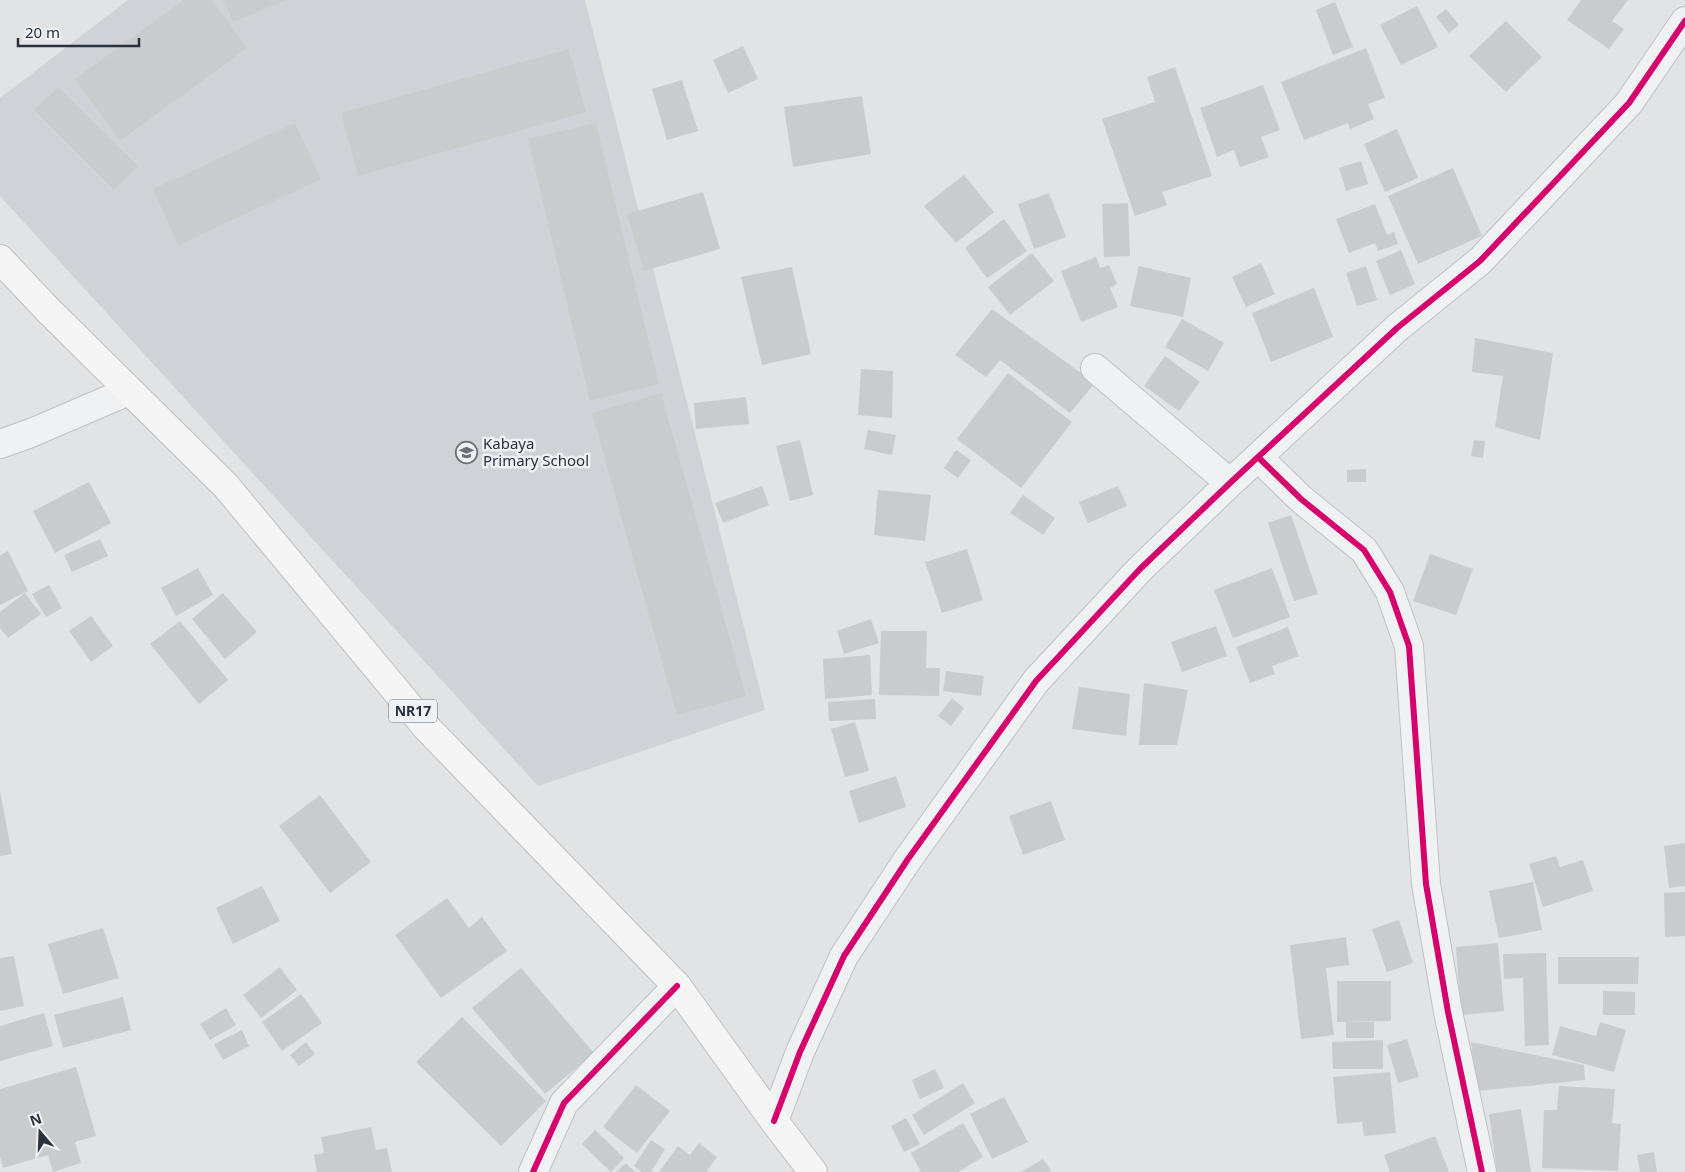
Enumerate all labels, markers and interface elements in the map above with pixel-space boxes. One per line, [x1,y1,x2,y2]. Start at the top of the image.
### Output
scale bar [18,15,139,47]
text: 20 m [25,22,60,42]
place label: Kabaya Primary School [483,433,589,470]
school or university icon: Kabaya Primary School [455,441,479,465]
road number: NR17 [389,699,437,722]
north arrow [15,1107,65,1157]
text: N [27,1108,44,1130]

